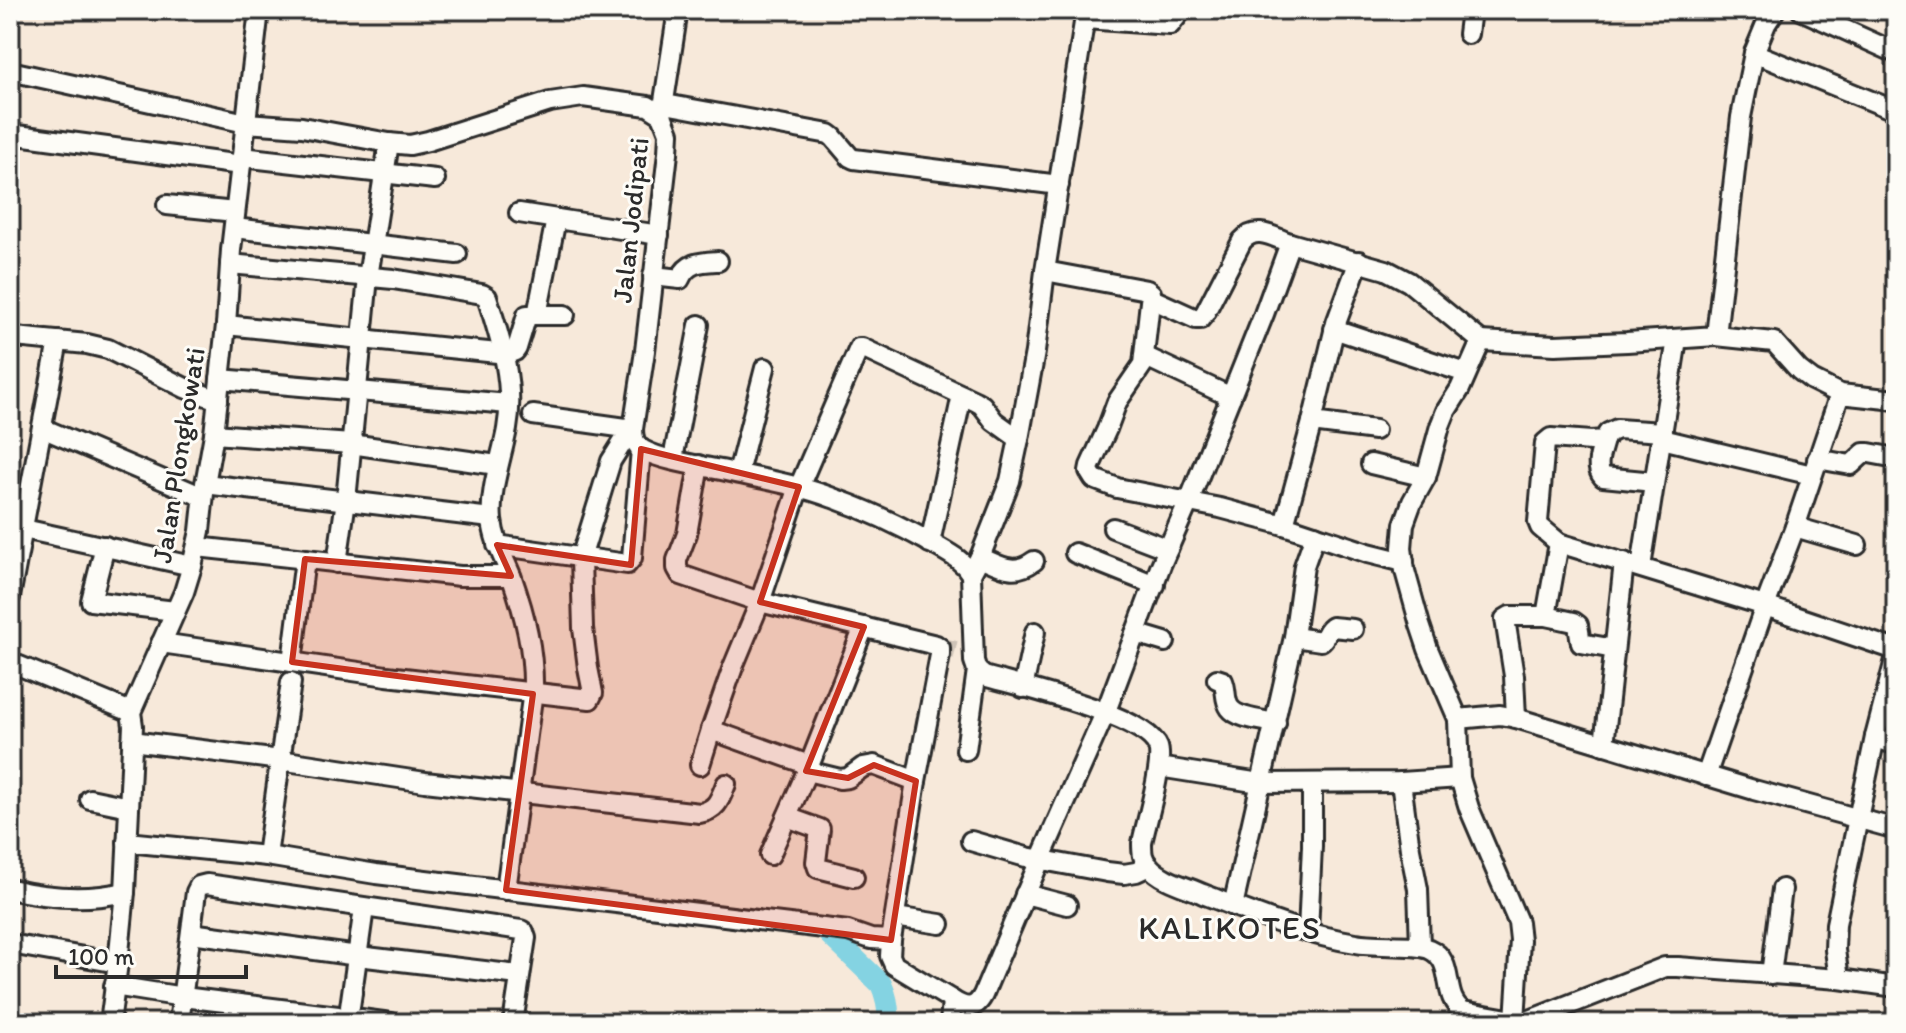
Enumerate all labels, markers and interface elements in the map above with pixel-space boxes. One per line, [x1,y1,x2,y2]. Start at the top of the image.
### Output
street label: Jalan Jodipati [604,136,656,304]
street label: Jalan Plongkowati [144,345,212,565]
district label: KALIKOTES [1138,909,1322,947]
scale bar [56,929,246,979]
text: 100 m [68,942,134,971]

